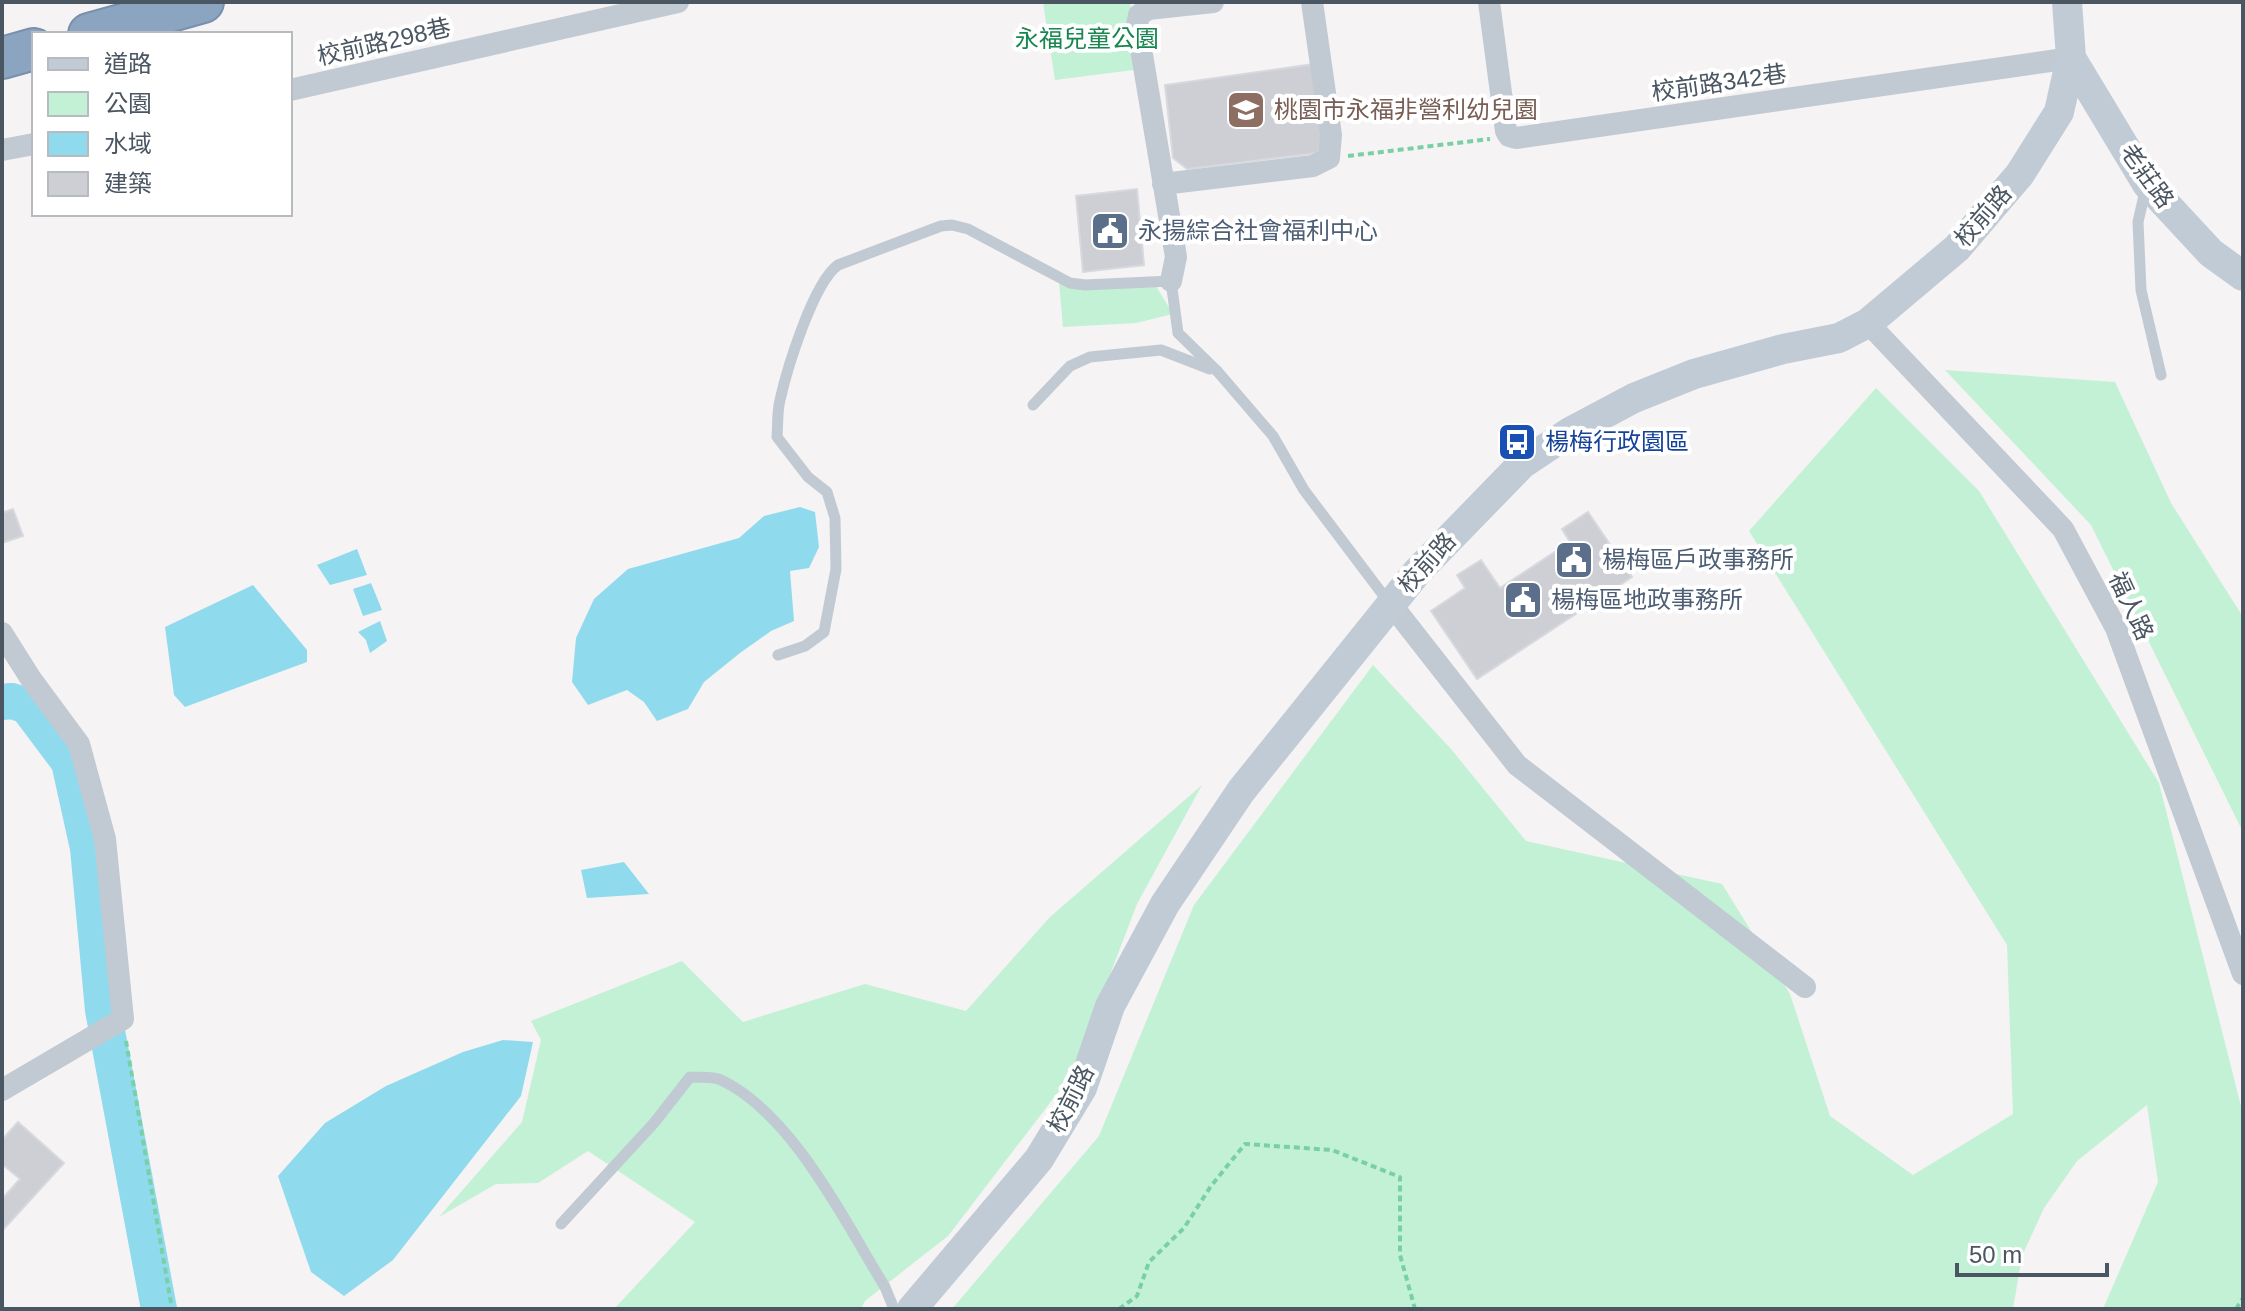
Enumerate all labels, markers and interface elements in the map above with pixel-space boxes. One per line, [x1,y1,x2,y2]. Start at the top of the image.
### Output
street label: 校前路298巷 [315,13,453,70]
park label: 永福兒童公園 [1015,25,1159,52]
legend [32,32,292,216]
text: 道路 [104,50,152,77]
street label: 校前路342巷 [1650,60,1788,105]
school or university icon: 桃園市永福非營利幼兒園 [1225,89,1267,131]
text: 公園 [104,90,152,117]
place label: 桃園市永福非營利幼兒園 [1274,96,1538,123]
text: 水域 [104,130,152,157]
street label: 老莊路 [2115,139,2179,213]
text: 建築 [104,170,152,197]
street label: 校前路 [1949,180,2016,252]
public building icon: 永揚綜合社會福利中心 [1089,210,1131,252]
place label: 永揚綜合社會福利中心 [1138,217,1378,244]
bus stop icon: 楊梅行政園區 [1496,421,1538,463]
place label: 楊梅行政園區 [1545,428,1689,455]
street label: 校前路 [1393,527,1461,598]
public building icon: 楊梅區戶政事務所 [1553,539,1595,581]
place label: 楊梅區戶政事務所 [1602,546,1794,573]
street label: 福人路 [2104,567,2159,644]
public building icon: 楊梅區地政事務所 [1502,579,1544,621]
place label: 楊梅區地政事務所 [1551,586,1743,613]
street label: 校前路 [1042,1061,1099,1137]
scale bar [1957,1227,2107,1277]
text: 50 m [1969,1241,2022,1268]

